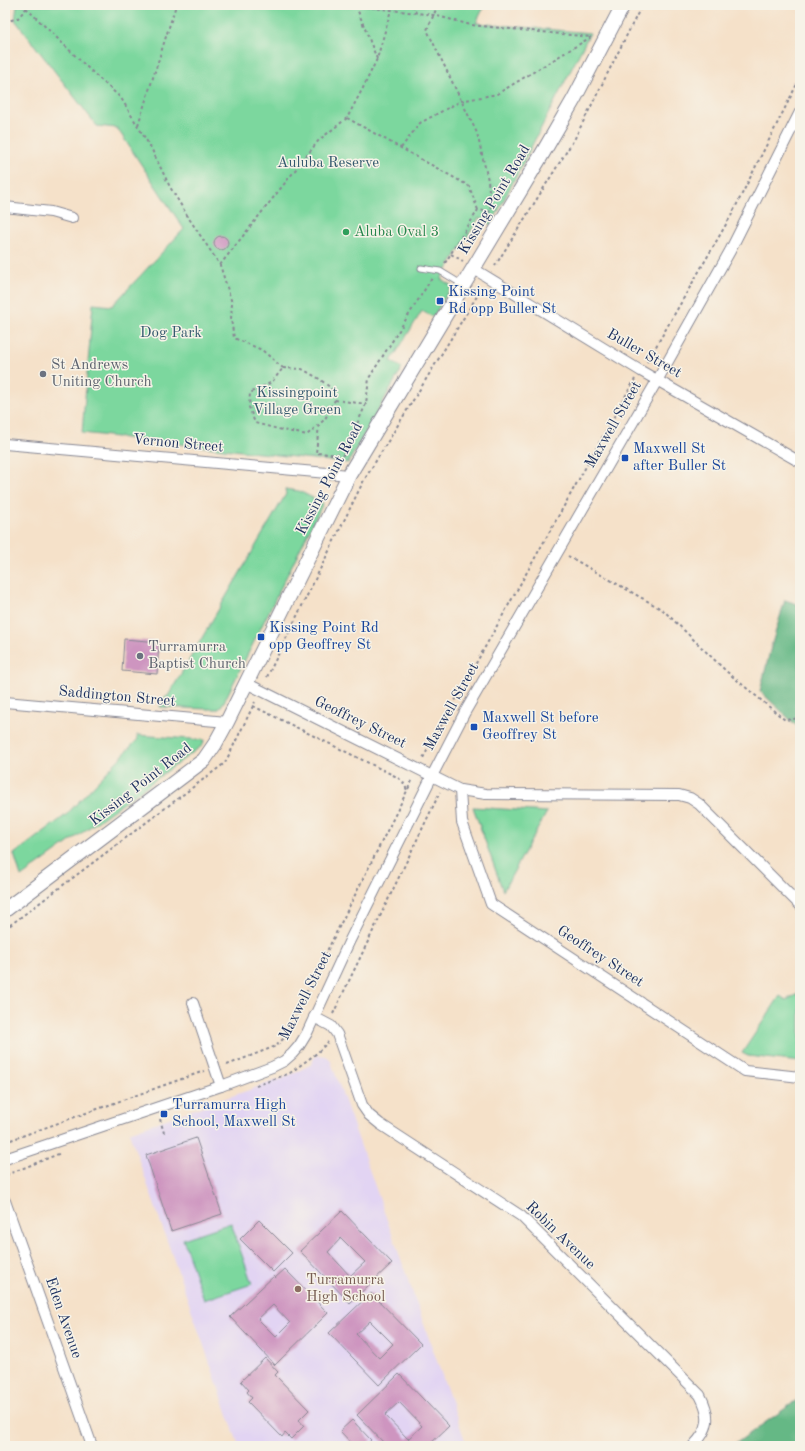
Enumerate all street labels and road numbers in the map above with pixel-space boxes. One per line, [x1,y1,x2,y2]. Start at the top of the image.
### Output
street label: Kissing Point Road [456,143,534,257]
street label: Buller Street [604,327,684,381]
street label: Maxwell Street [583,379,645,471]
street label: Kissing Point Road [294,420,366,538]
street label: Vernon Street [132,433,224,455]
street label: Maxwell Street [422,661,482,753]
street label: Saddington Street [58,684,176,710]
street label: Geoffrey Street [312,694,408,752]
street label: Kissing Point Road [87,741,195,829]
street label: Geoffrey Street [554,923,646,991]
street label: Maxwell Street [277,949,335,1043]
street label: Robin Avenue [522,1199,598,1273]
street label: Eden Avenue [42,1275,84,1361]

